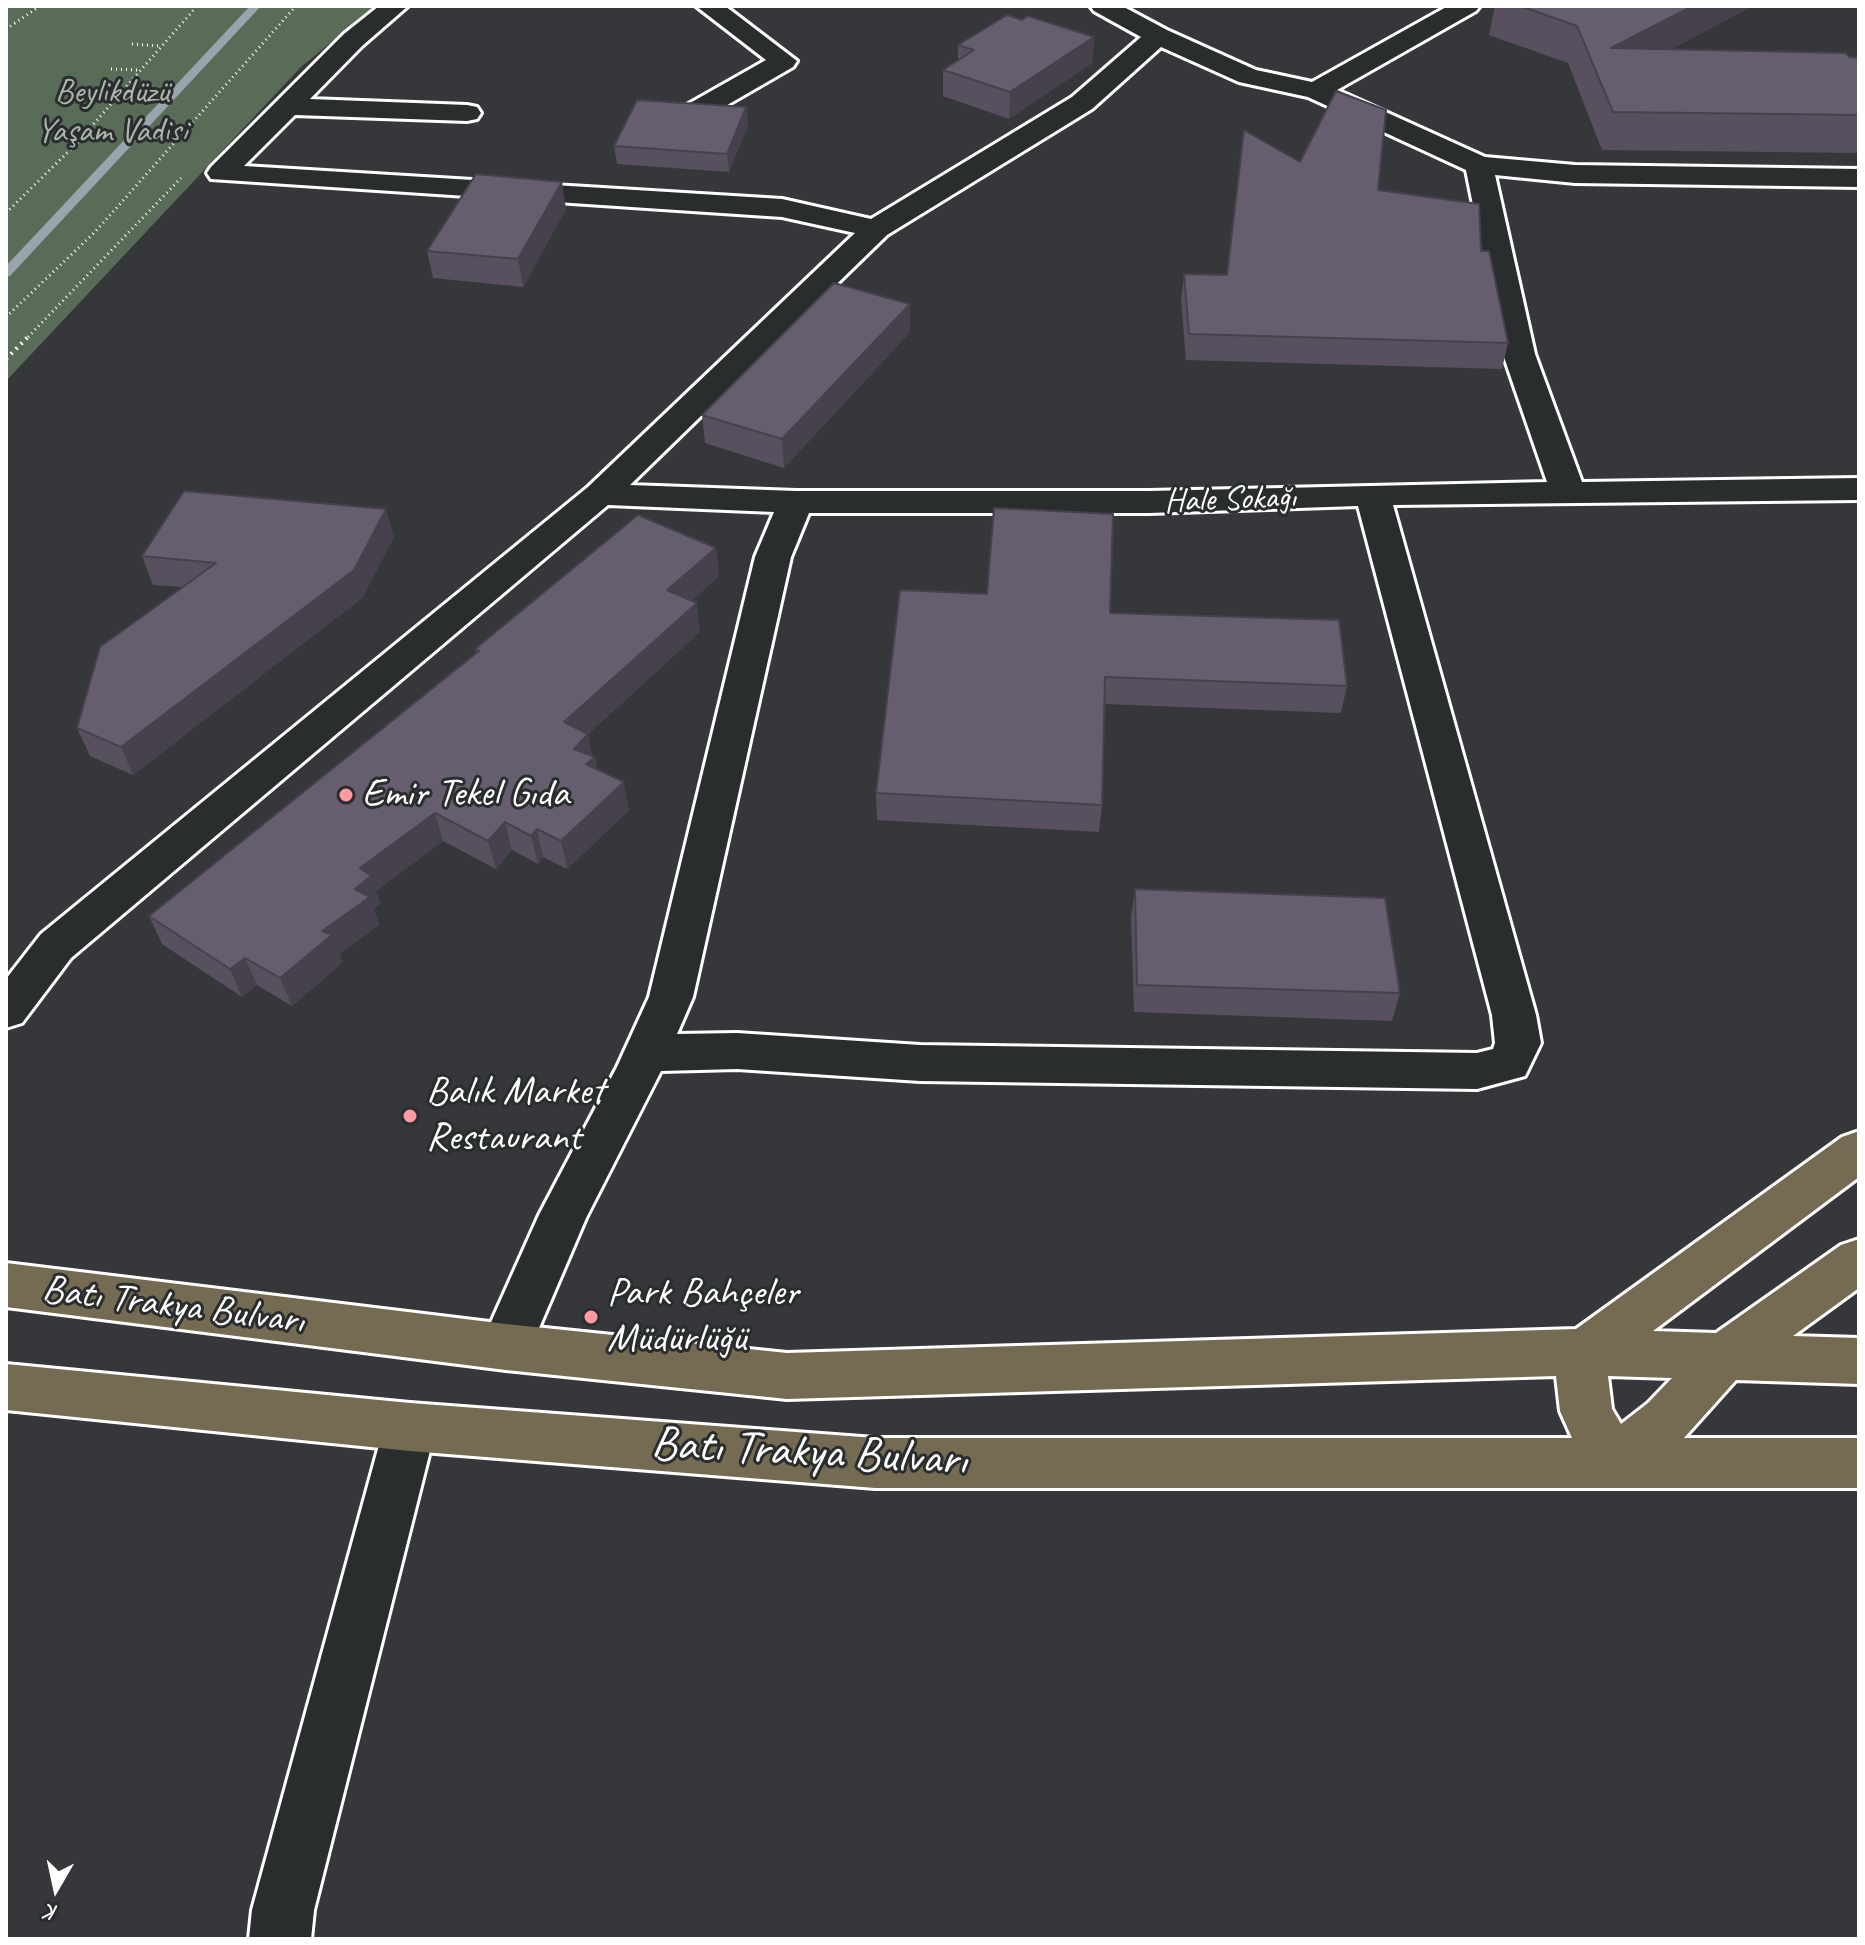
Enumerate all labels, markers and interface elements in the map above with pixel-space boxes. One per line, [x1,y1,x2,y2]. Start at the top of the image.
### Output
park label: Beylikdüzü Yaşam Vadisi [37,73,187,152]
street label: Hale Sokağı [1163,477,1297,523]
place label: Emir Tekel Gıda [362,771,569,819]
marker: Emir Tekel Gıda [337,786,355,804]
place label: Balık Market Restaurant [426,1069,604,1163]
marker: Balık Market Restaurant [401,1107,419,1125]
street label: Batı Trakya Bulvarı [39,1266,307,1346]
place label: Park Bahçeler Müdürlüğü [607,1270,799,1364]
marker: Park Bahçeler Müdürlüğü [582,1308,600,1326]
street label: Batı Trakya Bulvarı [650,1416,968,1490]
north arrow [16,1849,96,1929]
text: K [45,1898,60,1927]

